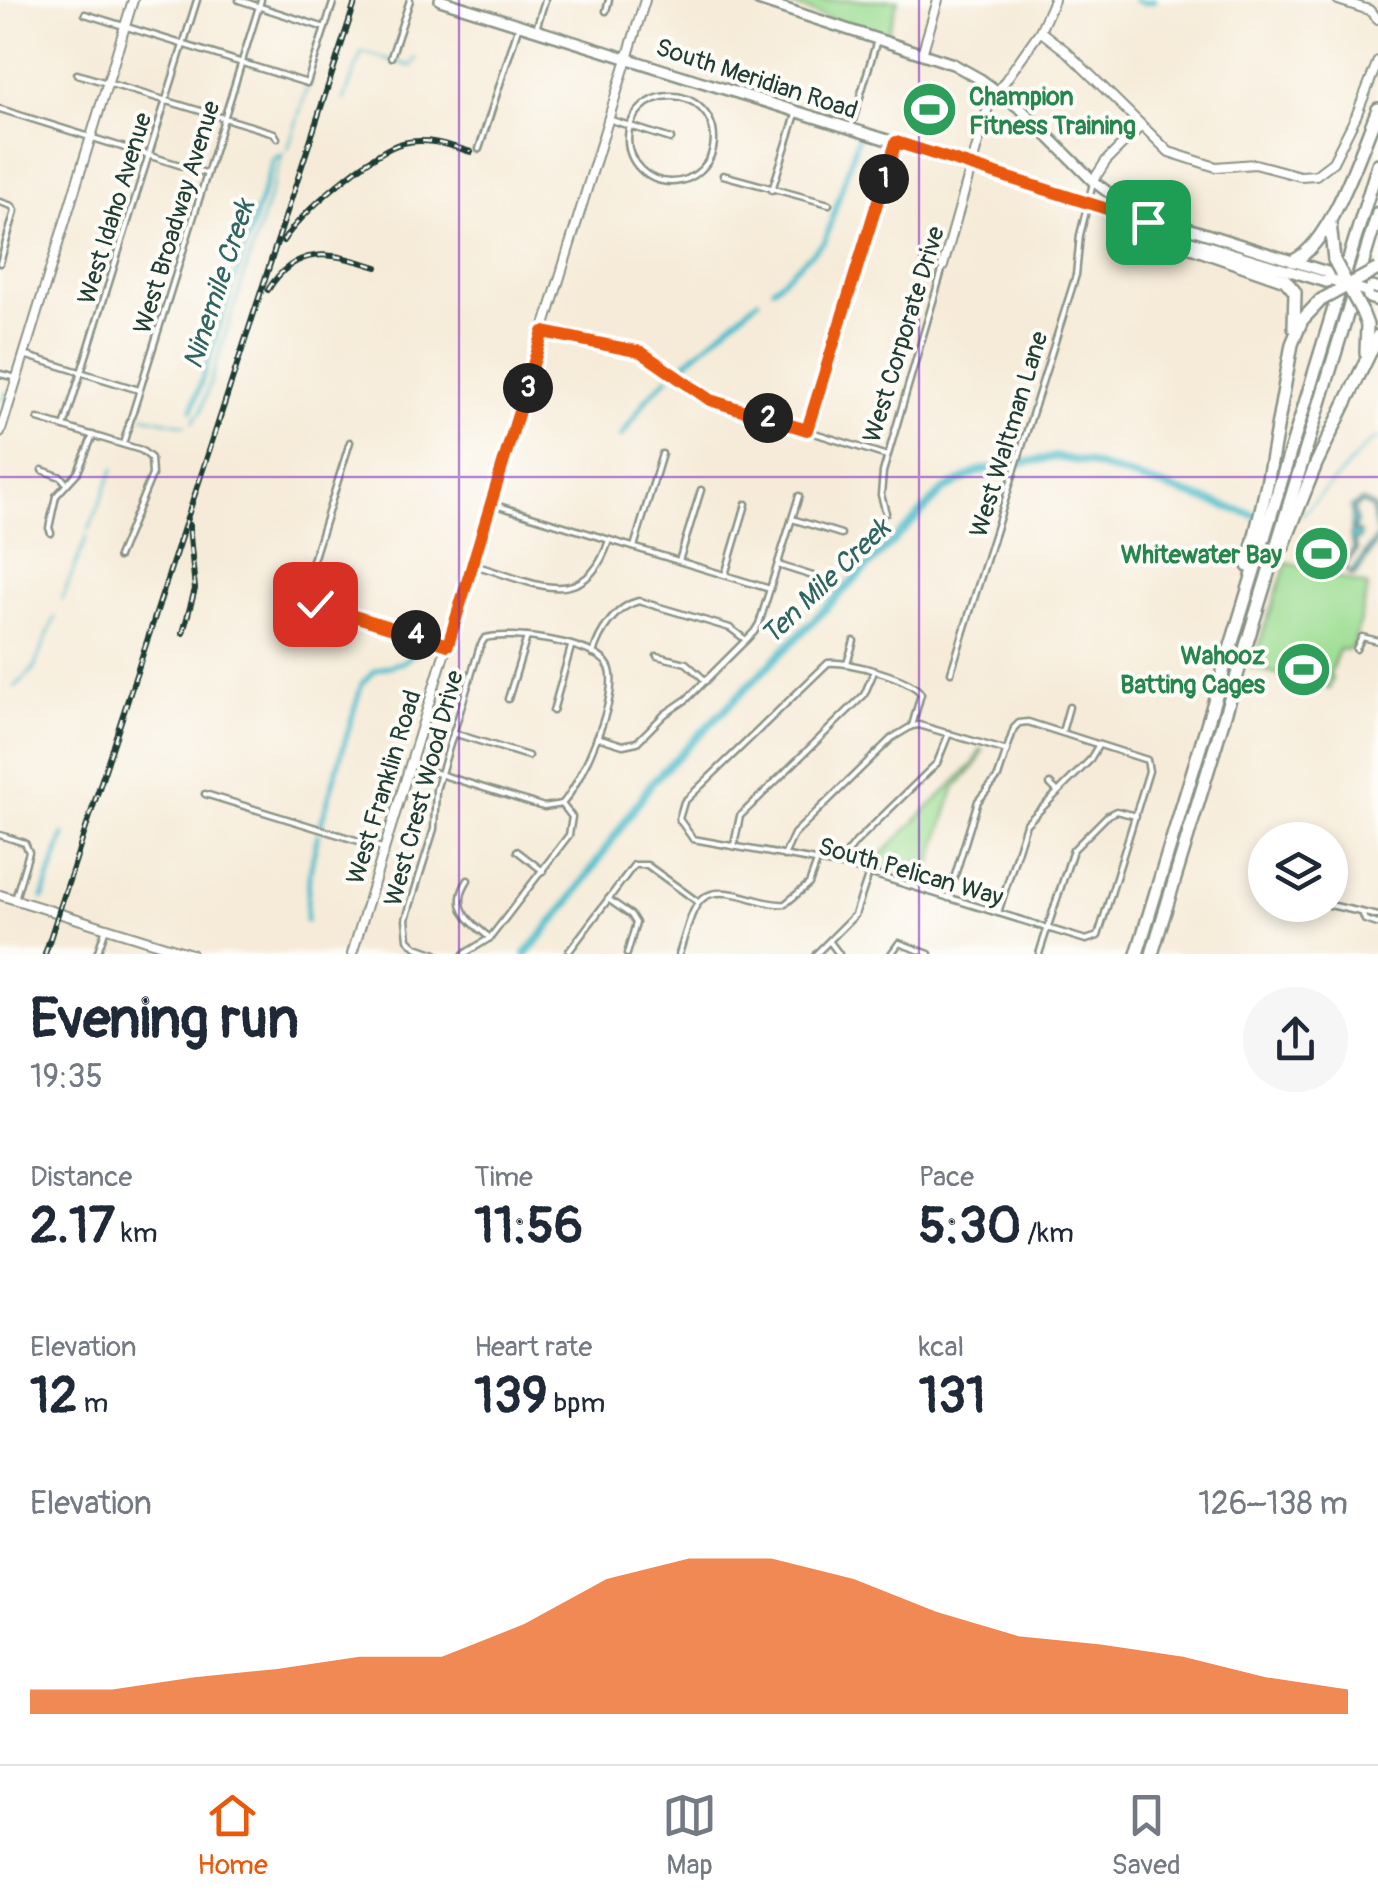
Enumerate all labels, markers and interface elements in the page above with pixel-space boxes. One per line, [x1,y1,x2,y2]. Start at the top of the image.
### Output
street label: South Meridian Road [652,32,861,127]
sports icon: Champion Fitness Training [900,80,960,140]
place label: Champion Fitness Training [969,82,1136,142]
street label: West Broadway Avenue [127,97,228,338]
street label: West Idaho Avenue [72,108,160,308]
pin: 1 [859,154,909,204]
text: 1 [879,161,889,196]
pin [1106,180,1191,265]
water label: Ninemile Creek [176,193,264,373]
icon: arrive [1121,195,1176,250]
street label: West Corporate Drive [857,222,952,446]
street label: West Waltman Lane [963,327,1056,541]
pin: 3 [503,363,553,413]
text: 3 [520,370,536,405]
pin: 2 [743,393,793,443]
text: 2 [760,400,776,435]
water label: Ten Mile Creek [754,510,900,653]
sports icon: Whitewater Bay [1291,524,1351,584]
place label: Whitewater Bay [1121,540,1282,571]
pin [273,562,358,647]
icon: check [288,577,343,632]
pin: 4 [391,610,441,660]
text: 4 [408,617,424,652]
sports icon: Wahooz Batting Cages [1274,639,1334,699]
place label: Wahooz Batting Cages [1120,641,1266,701]
street label: West Crest Wood Drive [378,667,471,910]
street label: West Franklin Road [340,687,429,888]
map controls [1248,822,1348,922]
button: layers [1248,822,1348,922]
street label: South Pelican Way [814,831,1007,914]
text: Evening run [30,985,299,1054]
button: share [1243,987,1348,1092]
text: 19:35 [30,1057,103,1097]
text: Distance [30,1160,132,1195]
text: Time [474,1160,533,1195]
text: Pace [919,1160,974,1195]
text: 2.17 [30,1195,115,1258]
text: 11:56 [474,1195,583,1258]
text: 5:30 [919,1195,1021,1258]
text: km [115,1216,158,1251]
text: /km [1021,1216,1074,1251]
text: Elevation [30,1330,137,1365]
text: Heart rate [474,1330,592,1365]
text: kcal [919,1330,964,1365]
text: 12 [30,1365,78,1428]
text: 139 [474,1365,548,1428]
text: 131 [919,1365,986,1428]
text: m [78,1386,108,1421]
text: bpm [548,1386,605,1421]
text: Elevation [30,1484,152,1524]
text: 126–138 m [1198,1484,1348,1524]
tab: Home [197,1788,268,1883]
tab: Map [662,1788,717,1883]
tab: Saved [1111,1788,1181,1883]

